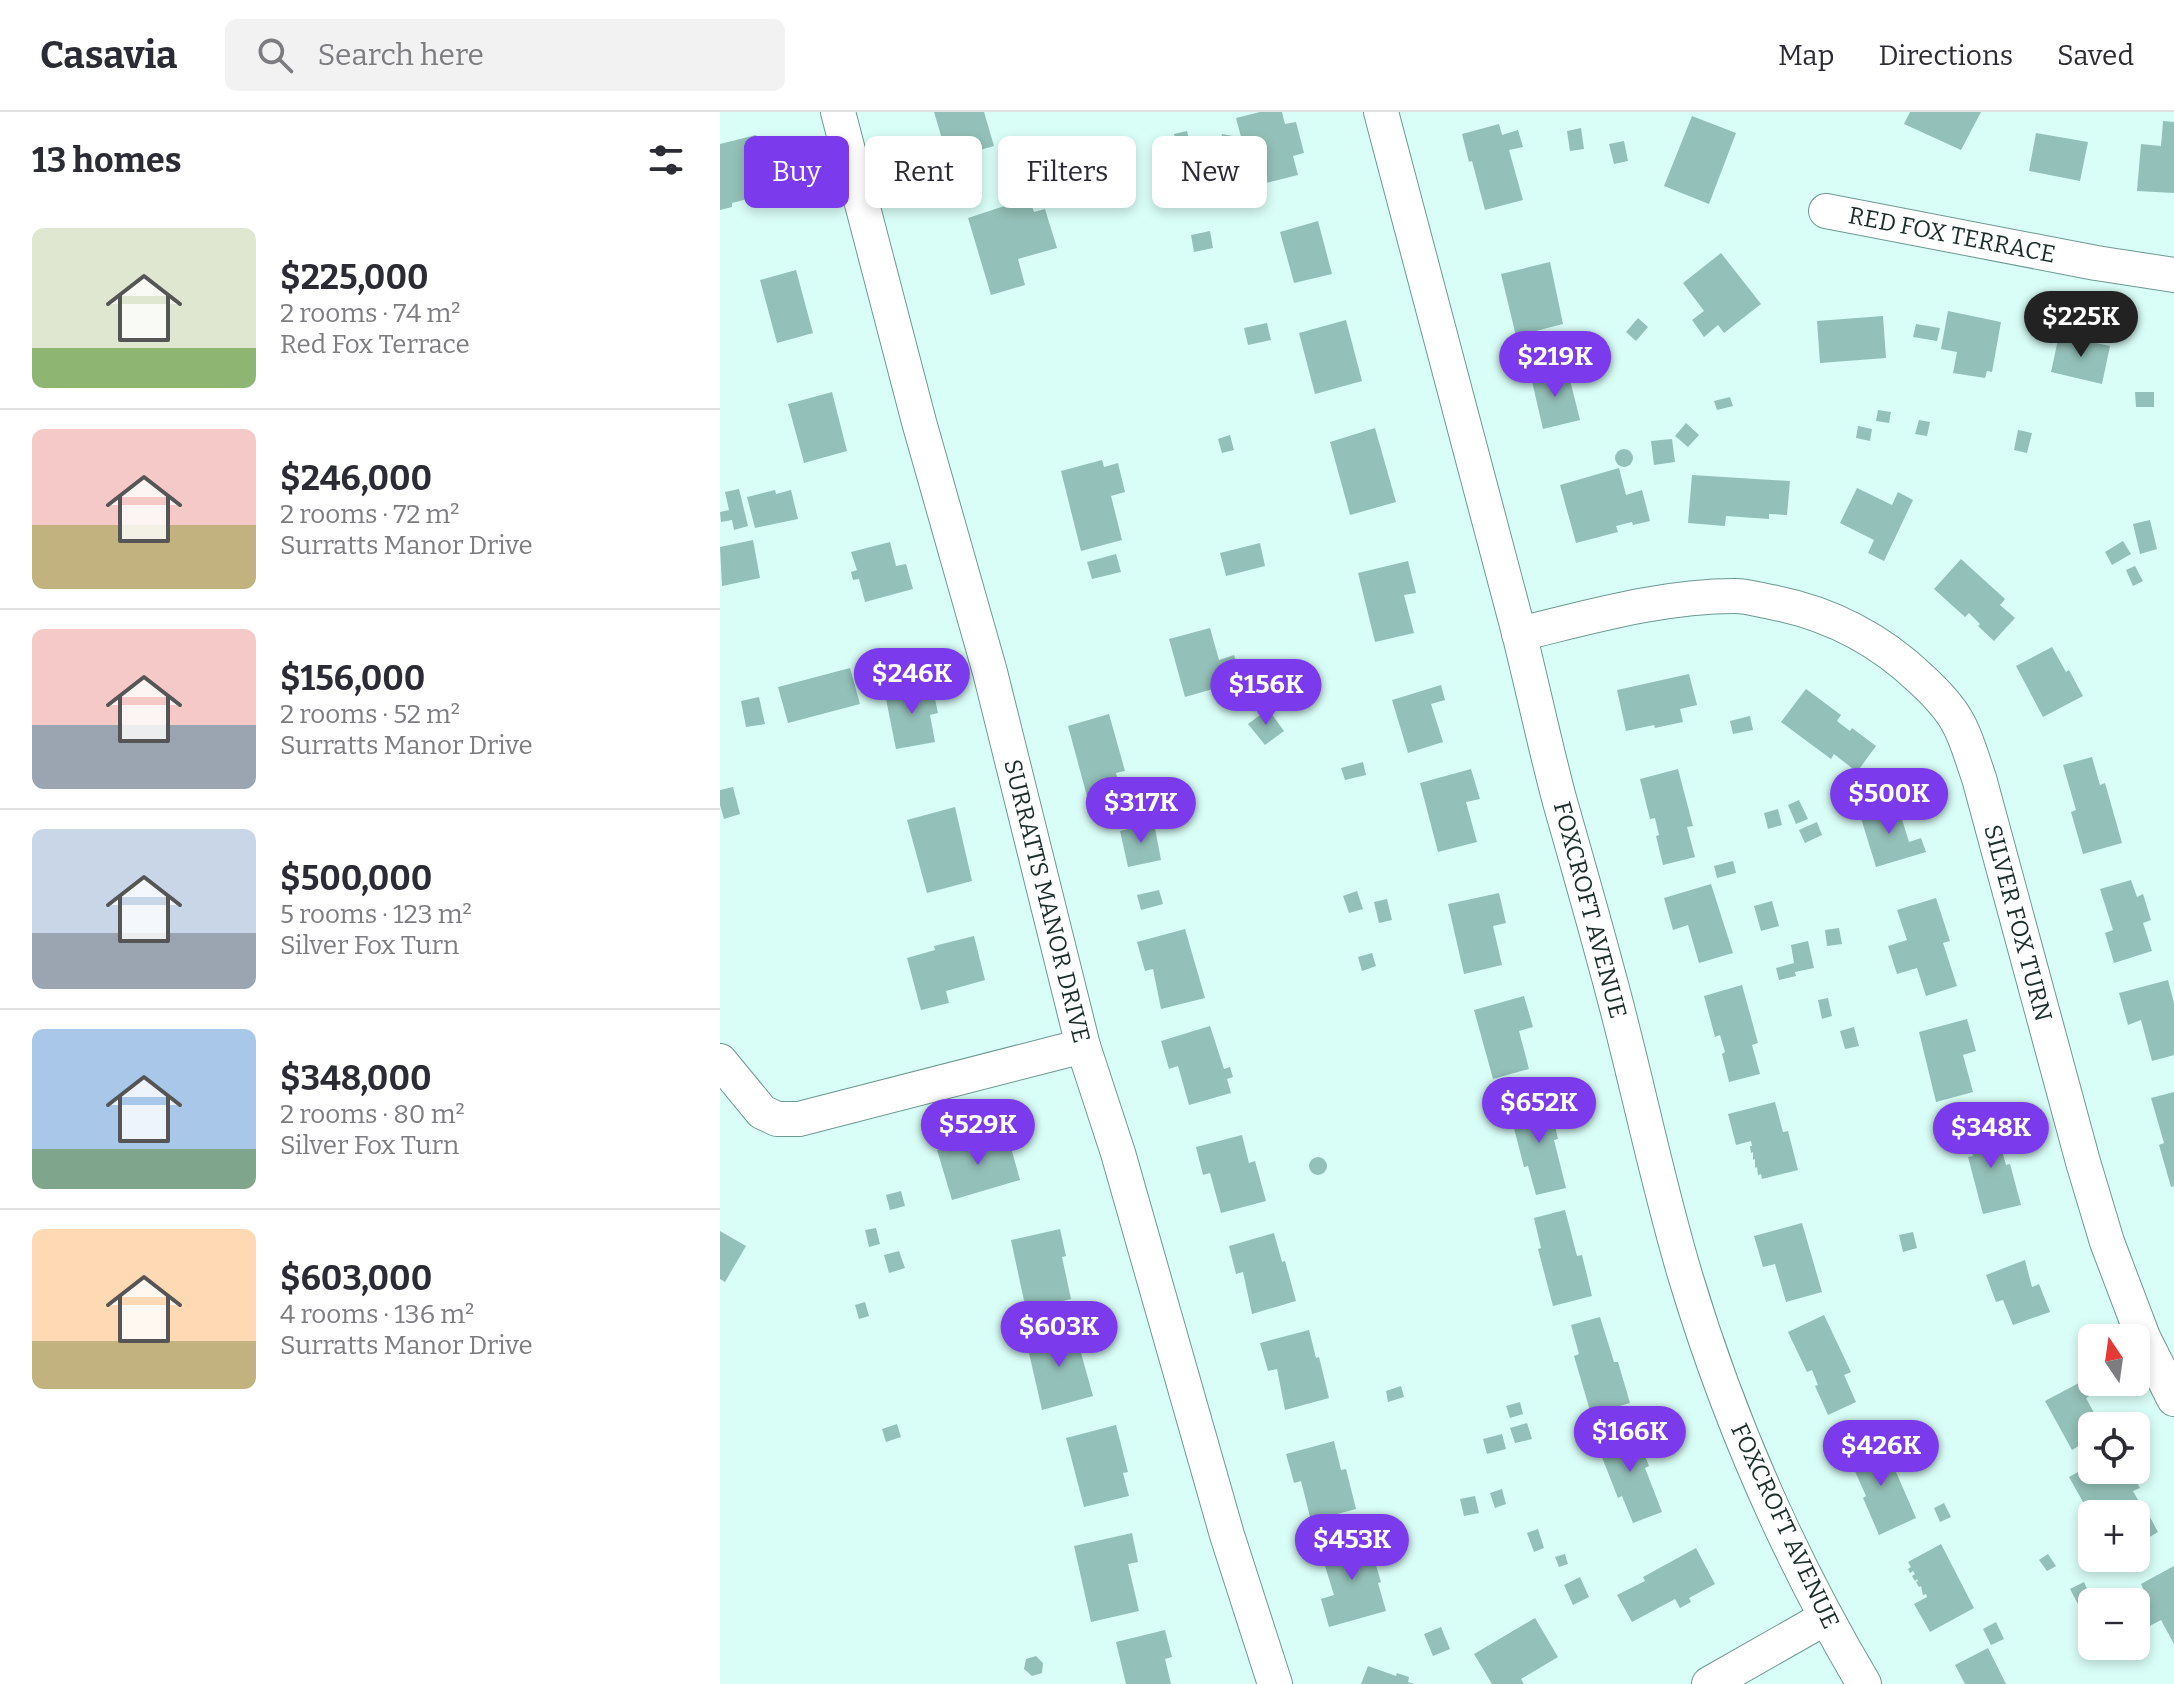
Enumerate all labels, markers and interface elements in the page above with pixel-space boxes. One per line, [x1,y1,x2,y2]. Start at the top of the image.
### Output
search box [225,19,785,91]
text: Casavia [40,32,177,78]
icon: search [253,33,297,77]
text: Search here [317,37,484,73]
text: Map [1778,39,1834,72]
text: Directions [1878,39,2013,72]
text: Saved [2057,39,2134,72]
chip: Buy [744,136,849,208]
chip: Rent [865,136,982,208]
chip: Filters [998,136,1136,208]
chip: New [1152,136,1267,208]
icon: filters [644,138,688,182]
text: 13 homes [32,140,181,181]
street label: RED FOX TERRACE [1846,201,2058,269]
text: $225,000 [280,257,429,298]
icon: home [96,260,192,356]
pin: $225K [2025,291,2137,359]
text: 2 rooms · 74 m² [280,298,460,329]
text: $225K [2042,301,2120,332]
text: Red Fox Terrace [280,329,470,360]
pin: $219K [1499,331,1611,399]
text: $219K [1517,341,1593,372]
text: $246,000 [280,458,432,499]
icon: home [96,461,192,557]
text: 2 rooms · 72 m² [280,499,460,530]
text: Surratts Manor Drive [280,530,533,561]
pin: $246K [856,648,968,716]
text: $156,000 [280,658,425,699]
text: $246K [872,658,952,689]
pin: $156K [1210,659,1322,727]
icon: home [96,661,192,757]
text: $156K [1228,669,1304,700]
text: 2 rooms · 52 m² [280,699,460,730]
text: Surratts Manor Drive [280,730,533,761]
street label: SURRATTS MANOR DRIVE [998,756,1096,1046]
pin: $500K [1833,768,1945,836]
pin: $317K [1085,777,1197,845]
text: $500K [1848,778,1930,809]
text: $317K [1104,787,1178,818]
street label: FOXCROFT AVENUE [1548,799,1632,1021]
street label: SILVER FOX TURN [1978,821,2058,1025]
text: $500,000 [280,858,432,899]
icon: home [96,861,192,957]
text: 5 rooms · 123 m² [280,899,472,930]
text: Silver Fox Turn [280,930,459,961]
text: $348,000 [280,1058,432,1099]
icon: home [96,1061,192,1157]
pin: $652K [1483,1077,1595,1145]
text: $652K [1500,1087,1578,1118]
text: 2 rooms · 80 m² [280,1099,465,1130]
pin: $529K [922,1099,1034,1167]
pin: $348K [1935,1102,2047,1170]
text: $529K [939,1109,1017,1140]
text: $348K [1951,1112,2031,1143]
text: Silver Fox Turn [280,1130,459,1161]
text: $603,000 [280,1258,432,1299]
icon: home [96,1261,192,1357]
text: 4 rooms · 136 m² [280,1299,474,1330]
pin: $603K [1003,1301,1115,1369]
text: $603K [1019,1311,1099,1342]
north arrow [2078,1324,2150,1396]
map controls [2078,1324,2150,1660]
text: Surratts Manor Drive [280,1330,533,1361]
pin: $166K [1574,1406,1686,1474]
button: locate [2078,1412,2150,1484]
text: $166K [1592,1416,1668,1447]
street label: FOXCROFT AVENUE [1725,1419,1845,1633]
pin: $426K [1825,1420,1937,1488]
text: $426K [1841,1430,1921,1461]
button: + [2078,1500,2150,1572]
pin: $453K [1296,1514,1408,1582]
text: $453K [1313,1524,1391,1555]
button: − [2078,1588,2150,1660]

